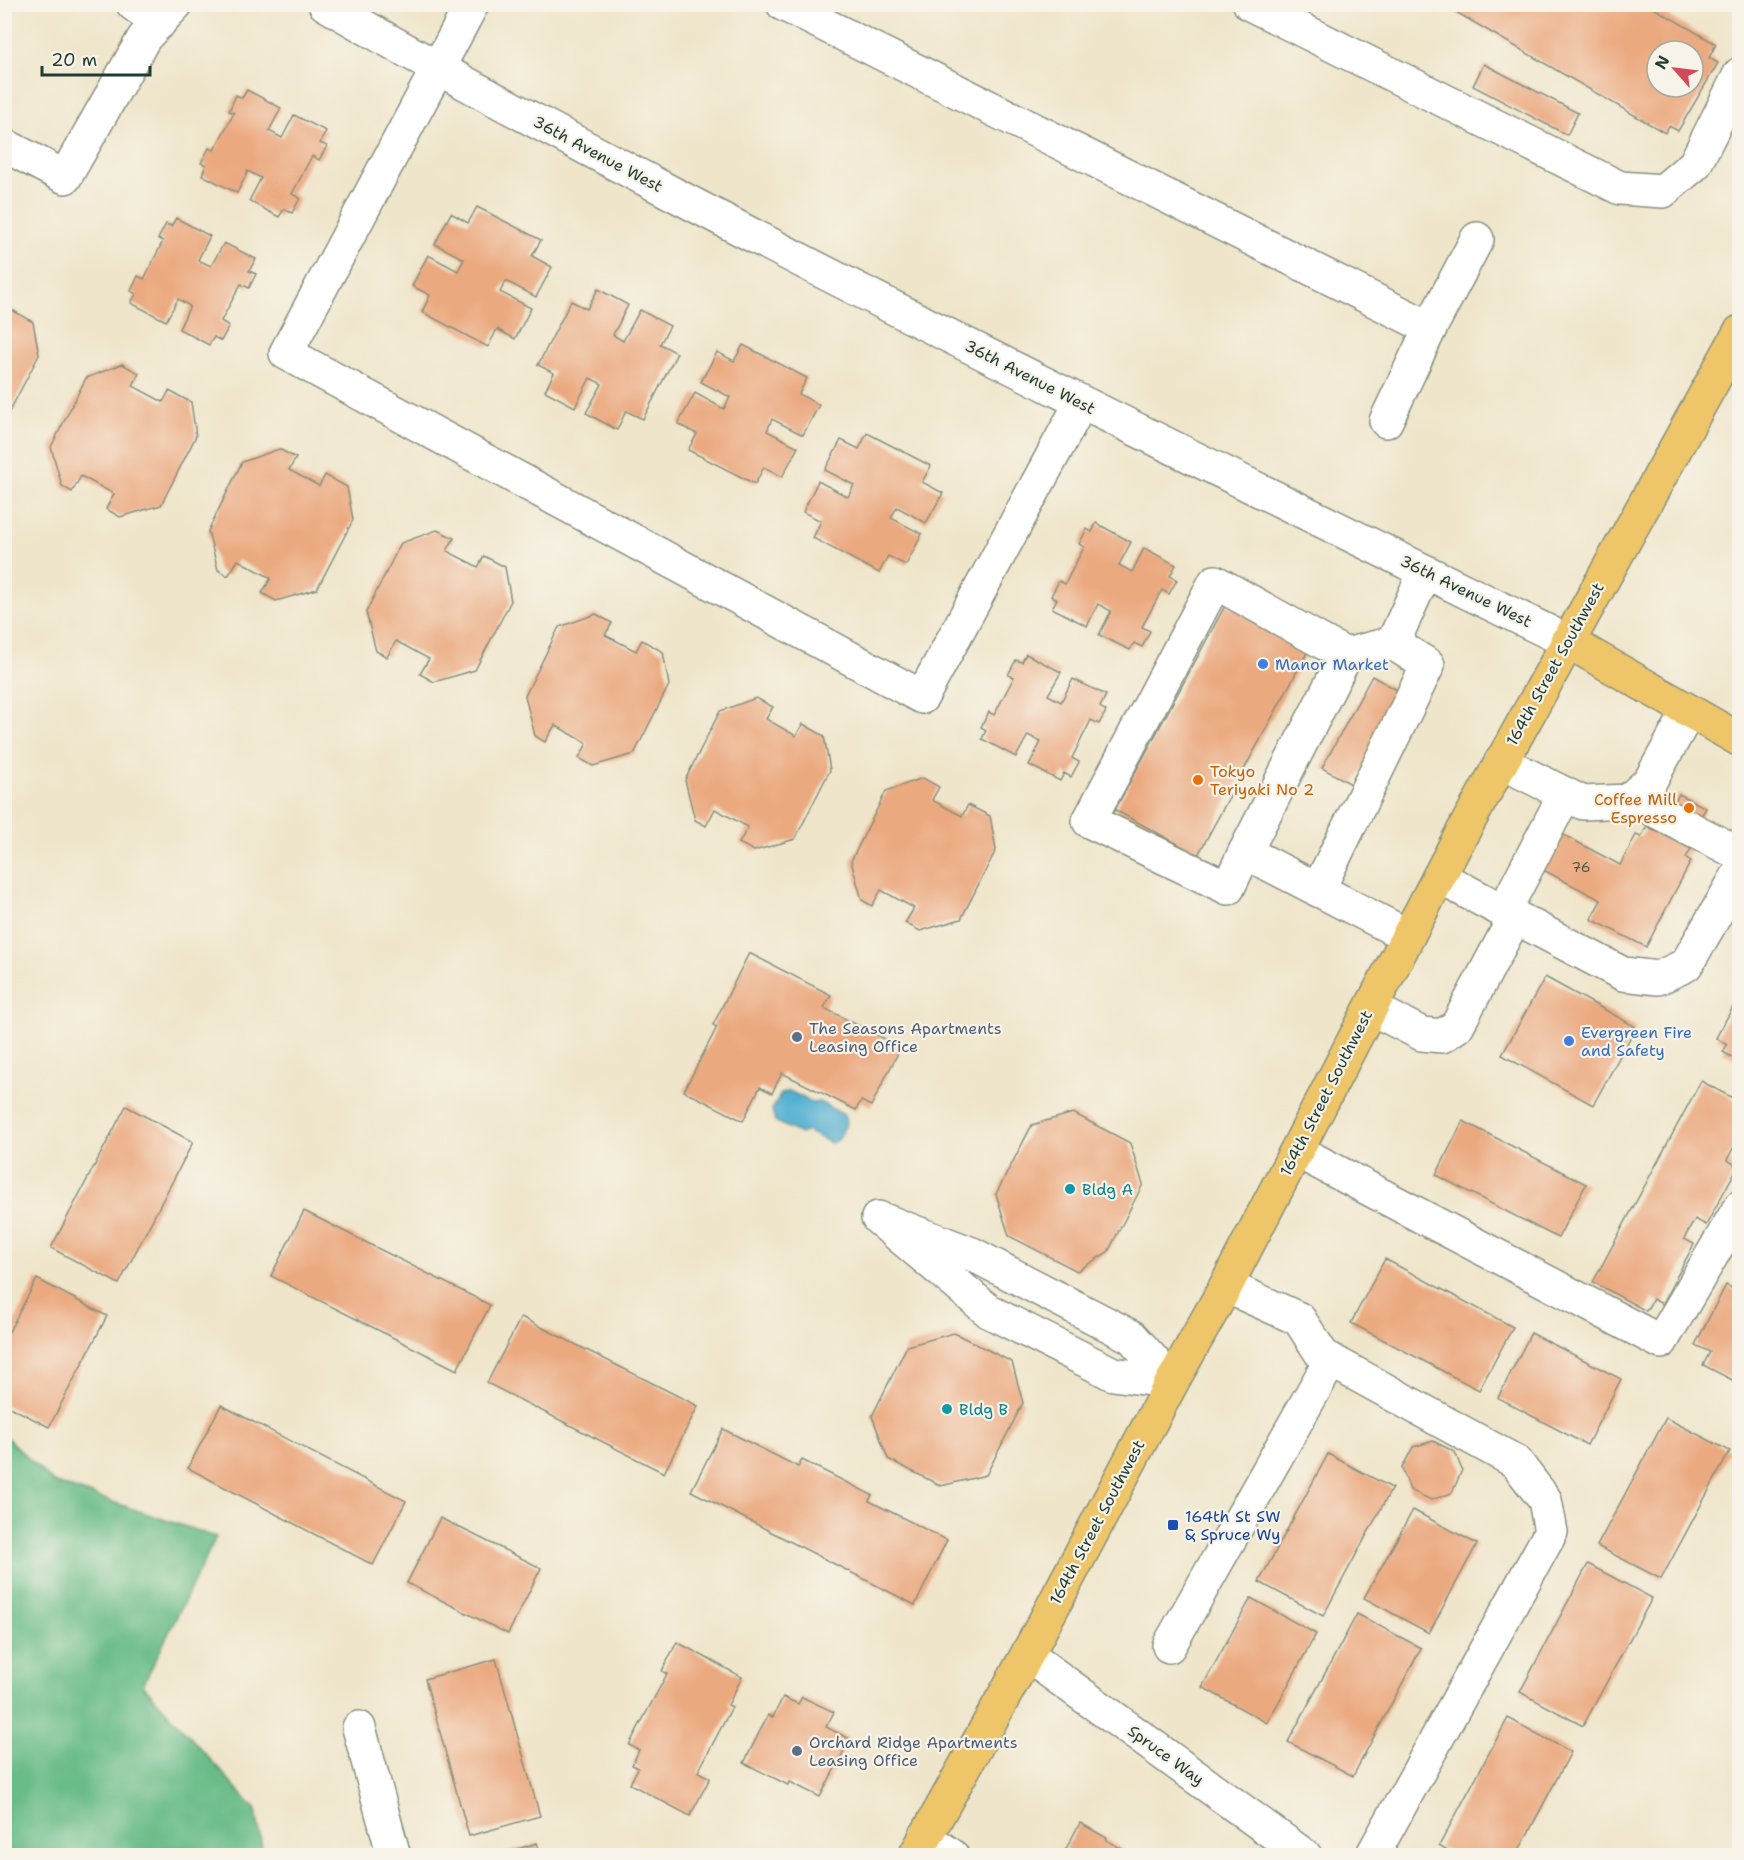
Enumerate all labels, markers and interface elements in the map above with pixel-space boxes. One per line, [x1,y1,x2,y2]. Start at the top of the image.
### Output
scale bar [42,39,150,77]
north arrow [1645,39,1705,99]
text: 20 m [51,48,97,72]
text: N [1650,52,1674,73]
street label: 36th Avenue West [530,111,666,197]
street label: 36th Avenue West [961,335,1099,419]
street label: 36th Avenue West [1397,550,1535,632]
street label: 164th Street Southwest [1501,579,1609,749]
place label: Manor Market [1275,654,1389,675]
marker: Manor Market [1256,657,1270,671]
place label: Tokyo Teriyaki No 2 [1210,761,1314,800]
marker: Tokyo Teriyaki No 2 [1191,773,1205,787]
place label: Coffee Mill Espresso [1594,789,1677,828]
marker: Coffee Mill Espresso [1682,801,1696,815]
house number: 76 [1571,858,1591,876]
street label: 164th Street Southwest [1275,1006,1377,1180]
place label: The Seasons Apartments Leasing Office [809,1018,1002,1057]
place label: Evergreen Fire and Safety [1581,1022,1692,1061]
marker: The Seasons Apartments Leasing Office [790,1030,804,1044]
marker: Evergreen Fire and Safety [1562,1034,1576,1048]
place label: Bldg A [1082,1179,1133,1200]
marker: Bldg A [1063,1182,1077,1196]
place label: Bldg B [959,1399,1008,1420]
marker: Bldg B [940,1402,954,1416]
street label: 164th Street Southwest [1045,1436,1149,1608]
place label: 164th St SW & Spruce Wy [1185,1506,1281,1545]
marker: 164th St SW & Spruce Wy [1166,1518,1180,1532]
street label: Spruce Way [1124,1720,1208,1790]
place label: Orchard Ridge Apartments Leasing Office [809,1732,1018,1771]
marker: Orchard Ridge Apartments Leasing Office [790,1744,804,1758]

